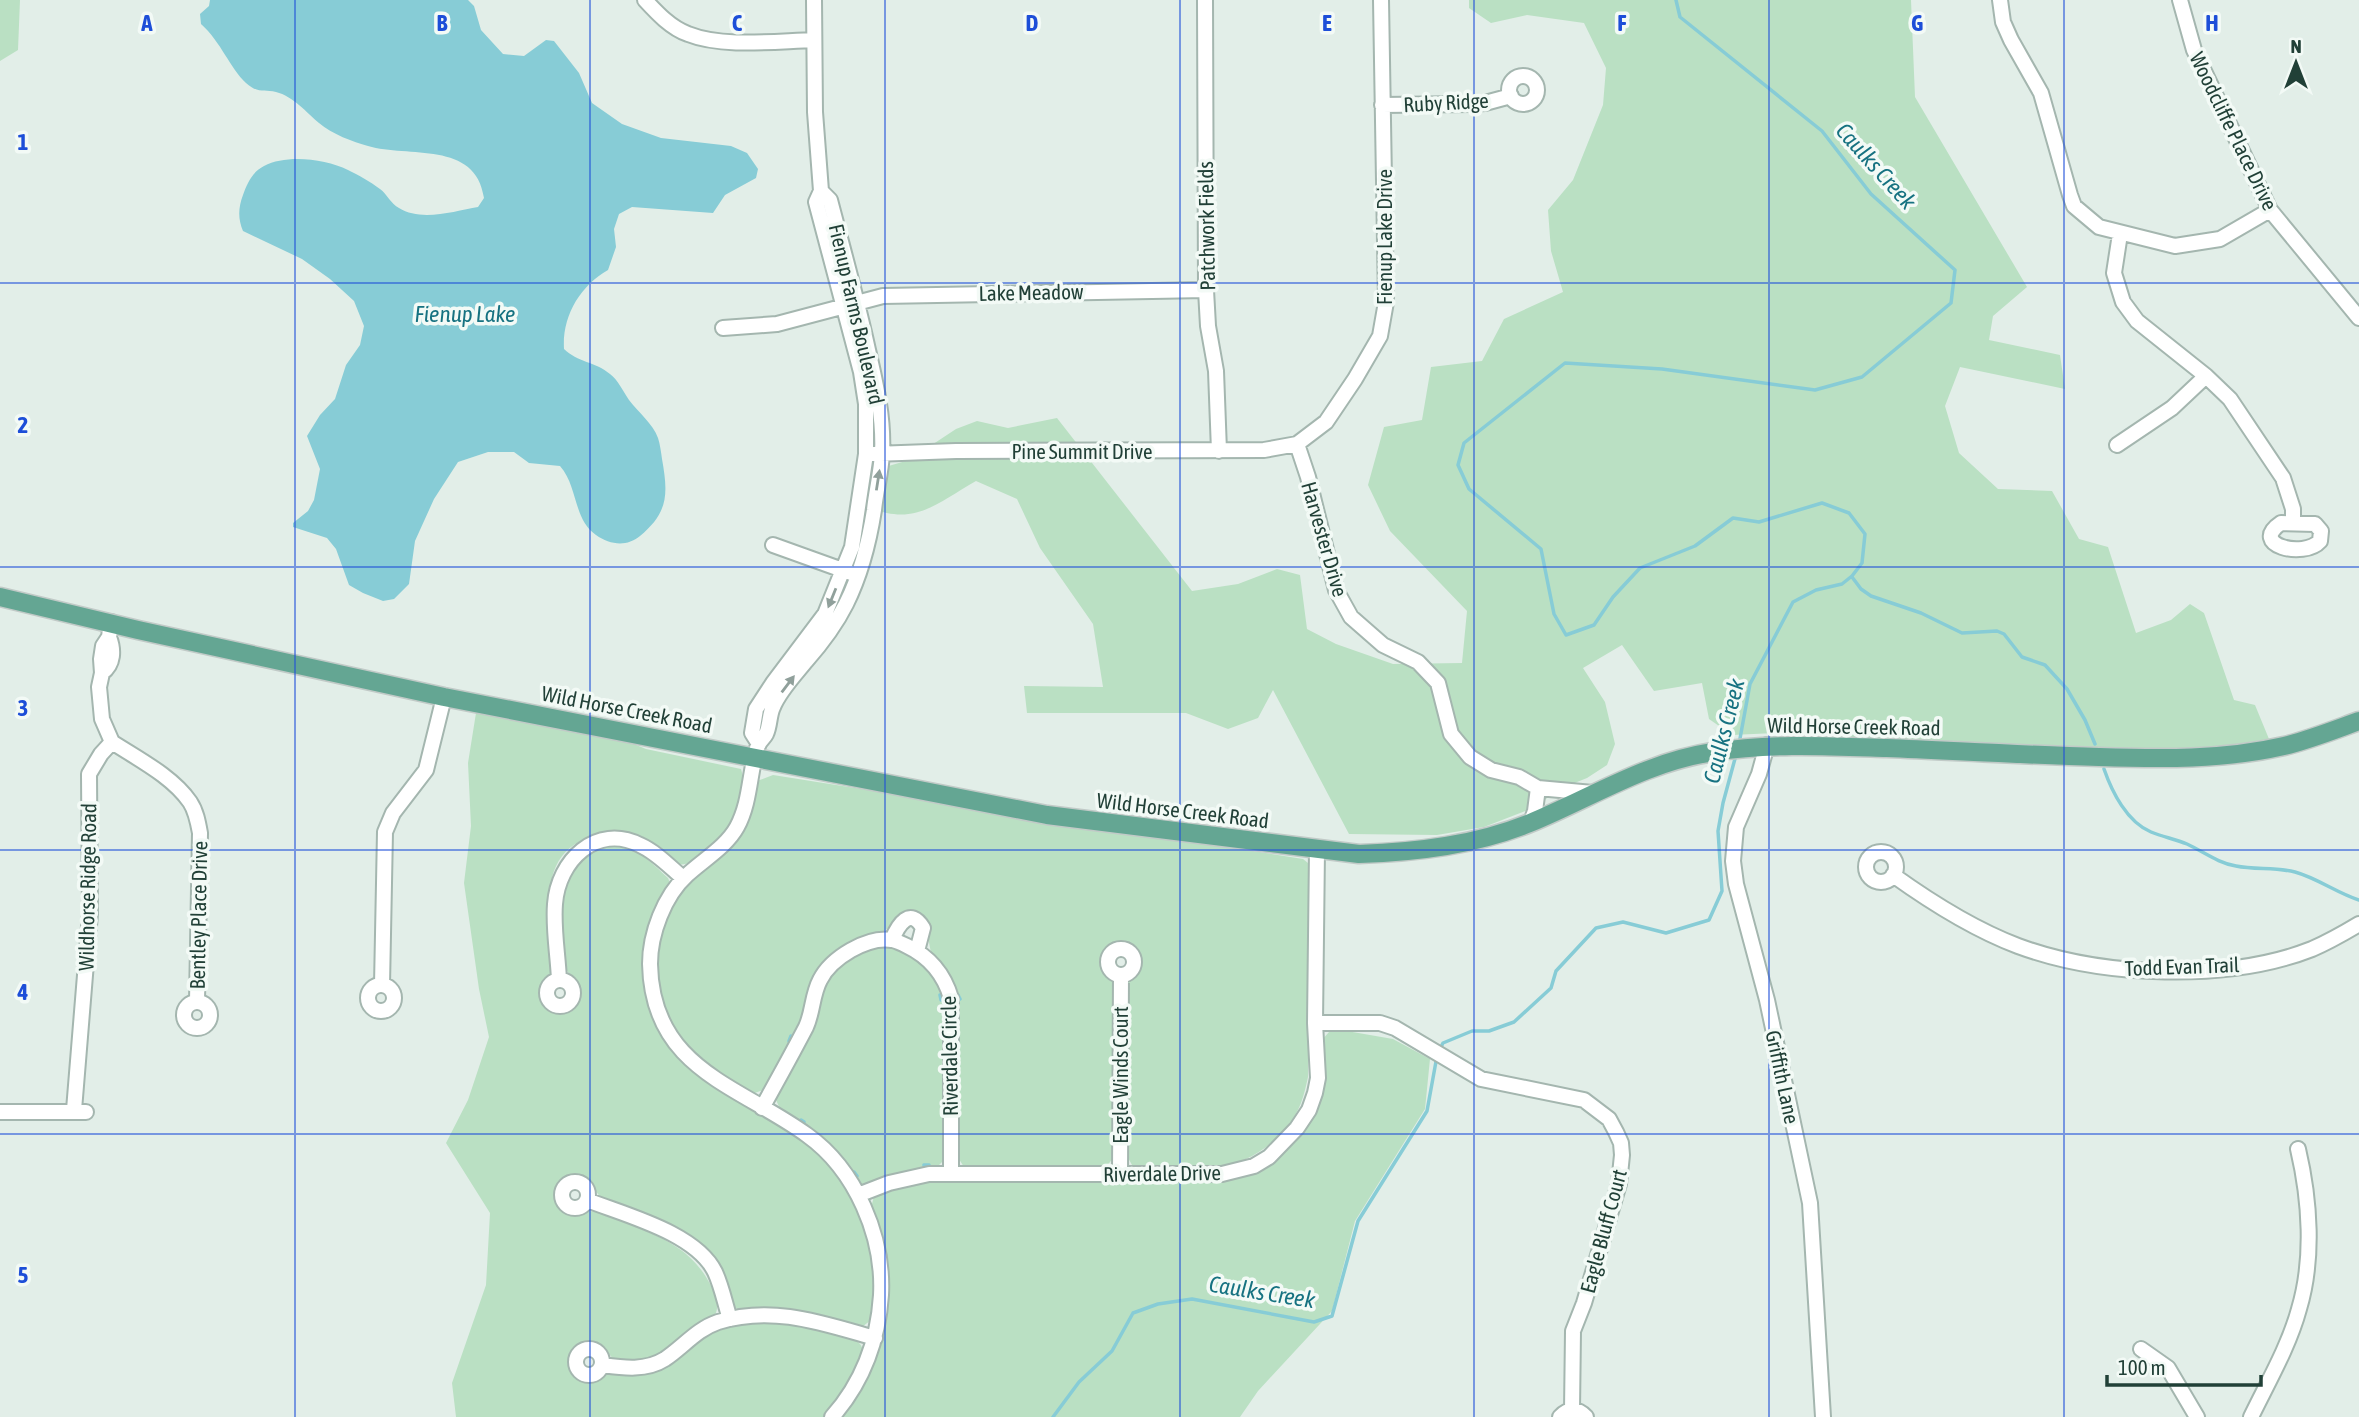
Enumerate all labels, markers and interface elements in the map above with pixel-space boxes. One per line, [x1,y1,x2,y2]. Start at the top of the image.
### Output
text: A [140,10,153,36]
text: B [437,10,448,36]
text: C [732,10,743,36]
text: D [1026,10,1039,36]
text: E [1322,10,1332,36]
text: F [1617,10,1627,36]
text: G [1911,10,1923,36]
text: H [2205,10,2219,36]
north arrow [2261,28,2331,98]
text: N [2290,35,2302,57]
street label: Woodcliffe Place Drive [2185,48,2283,214]
street label: Ruby Ridge [1403,88,1489,116]
water label: Caulks Creek [1831,118,1922,215]
text: 1 [18,129,29,155]
street label: Patchwork Fields [1193,161,1219,291]
street label: Fienup Lake Drive [1372,169,1396,305]
street label: Fienup Farms Boulevard [825,221,889,407]
street label: Lake Meadow [978,279,1084,305]
water label: Fienup Lake [414,301,516,327]
text: 2 [18,412,28,438]
street label: Pine Summit Drive [1011,439,1153,463]
one-way arrow [873,469,884,491]
street label: Harvester Drive [1297,479,1353,599]
one-way arrow [826,587,837,608]
one-way arrow [781,675,795,693]
water label: Caulks Creek [1698,675,1750,786]
street label: Wild Horse Creek Road [540,681,714,737]
text: 3 [18,695,28,721]
street label: Wild Horse Creek Road [1767,712,1941,740]
street label: Wild Horse Creek Road [1096,788,1270,832]
street label: Wildhorse Ridge Road [74,803,100,971]
street label: Bentley Place Drive [185,841,211,989]
street label: Todd Evan Trail [2124,952,2240,980]
text: 4 [17,979,29,1005]
street label: Riverdale Circle [936,996,962,1116]
street label: Eagle Winds Court [1108,1006,1132,1144]
street label: Griffith Lane [1761,1028,1805,1126]
street label: Riverdale Drive [1103,1160,1221,1186]
street label: Eagle Bluff Court [1575,1167,1631,1295]
text: 5 [18,1262,29,1288]
water label: Caulks Creek [1207,1271,1318,1313]
scale bar [2107,1344,2261,1388]
text: 100 m [2118,1355,2166,1379]

